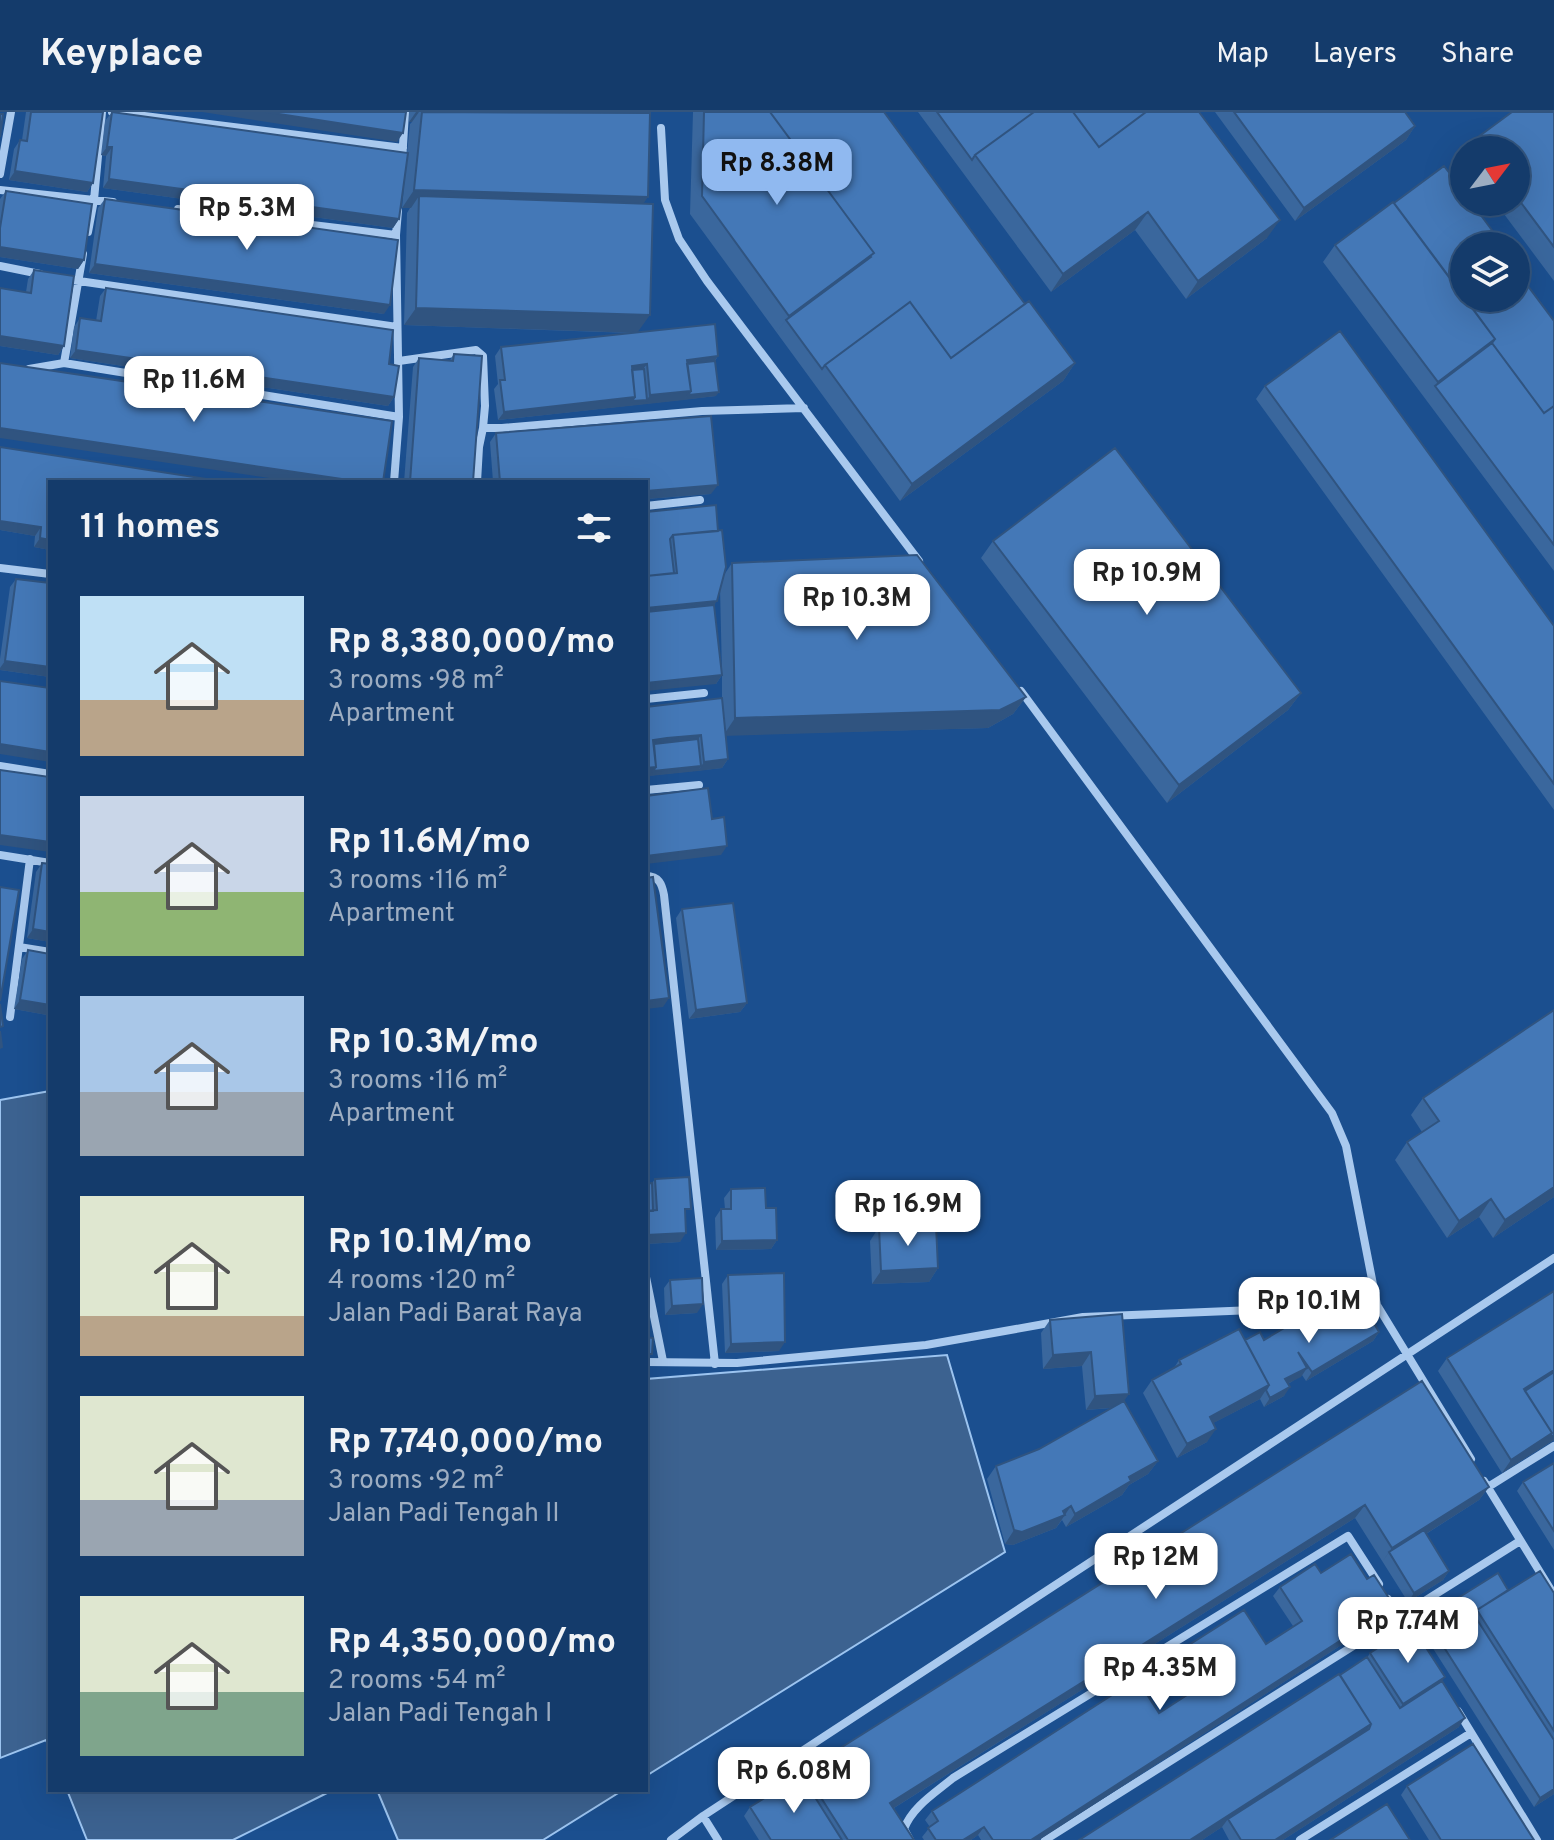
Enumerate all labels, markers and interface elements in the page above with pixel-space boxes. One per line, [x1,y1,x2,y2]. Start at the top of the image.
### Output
text: Keyplace [40,31,204,80]
text: Map [1216,37,1269,73]
text: Layers [1313,37,1397,73]
text: Share [1441,37,1514,73]
north arrow [1450,136,1530,216]
map controls [1450,136,1530,312]
pin: Rp 8.38M [694,139,860,207]
text: Rp 8.38M [720,148,834,181]
pin: Rp 5.3M [173,184,321,252]
text: Rp 5.3M [198,193,296,226]
button: layers [1450,232,1530,312]
pin: Rp 11.6M [111,356,277,424]
text: Rp 11.6M [142,365,246,398]
icon: filters [572,506,616,550]
text: 11 homes [80,507,220,550]
pin: Rp 10.9M [1064,549,1230,617]
text: Rp 10.9M [1092,558,1202,591]
pin: Rp 10.3M [774,574,940,642]
text: Rp 10.3M [802,583,912,616]
text: Rp 8,380,000/mo [328,622,615,665]
icon: home [144,628,240,724]
text: 3 rooms · 98 m² [328,665,504,698]
text: Apartment [328,698,455,731]
text: Rp 11.6M/mo [328,822,531,865]
icon: home [144,828,240,924]
text: 3 rooms · 116 m² [328,865,507,898]
text: Apartment [328,898,455,931]
text: Rp 10.3M/mo [328,1022,539,1065]
icon: home [144,1028,240,1124]
text: 3 rooms · 116 m² [328,1065,507,1098]
text: Apartment [328,1098,455,1131]
pin: Rp 16.9M [825,1180,991,1248]
text: Rp 16.9M [853,1189,963,1222]
text: Rp 10.1M/mo [328,1222,532,1265]
icon: home [144,1228,240,1324]
text: 4 rooms · 120 m² [328,1265,515,1298]
pin: Rp 10.1M [1226,1277,1392,1345]
text: Rp 10.1M [1257,1286,1361,1319]
text: Jalan Padi Barat Raya [328,1298,582,1331]
text: Rp 7,740,000/mo [328,1422,603,1465]
icon: home [144,1428,240,1524]
text: 3 rooms · 92 m² [328,1465,504,1498]
text: Jalan Padi Tengah II [328,1498,560,1531]
pin: Rp 12M [1091,1533,1221,1601]
text: Rp 12M [1113,1542,1199,1575]
pin: Rp 7.74M [1325,1597,1491,1665]
text: Rp 7.74M [1356,1606,1460,1639]
text: Rp 4,350,000/mo [328,1622,616,1665]
icon: home [144,1628,240,1724]
pin: Rp 4.35M [1077,1644,1243,1712]
text: Rp 4.35M [1103,1653,1217,1686]
text: 2 rooms · 54 m² [328,1665,506,1698]
text: Jalan Padi Tengah I [328,1698,552,1731]
pin: Rp 6.08M [711,1747,877,1815]
text: Rp 6.08M [736,1756,852,1789]

